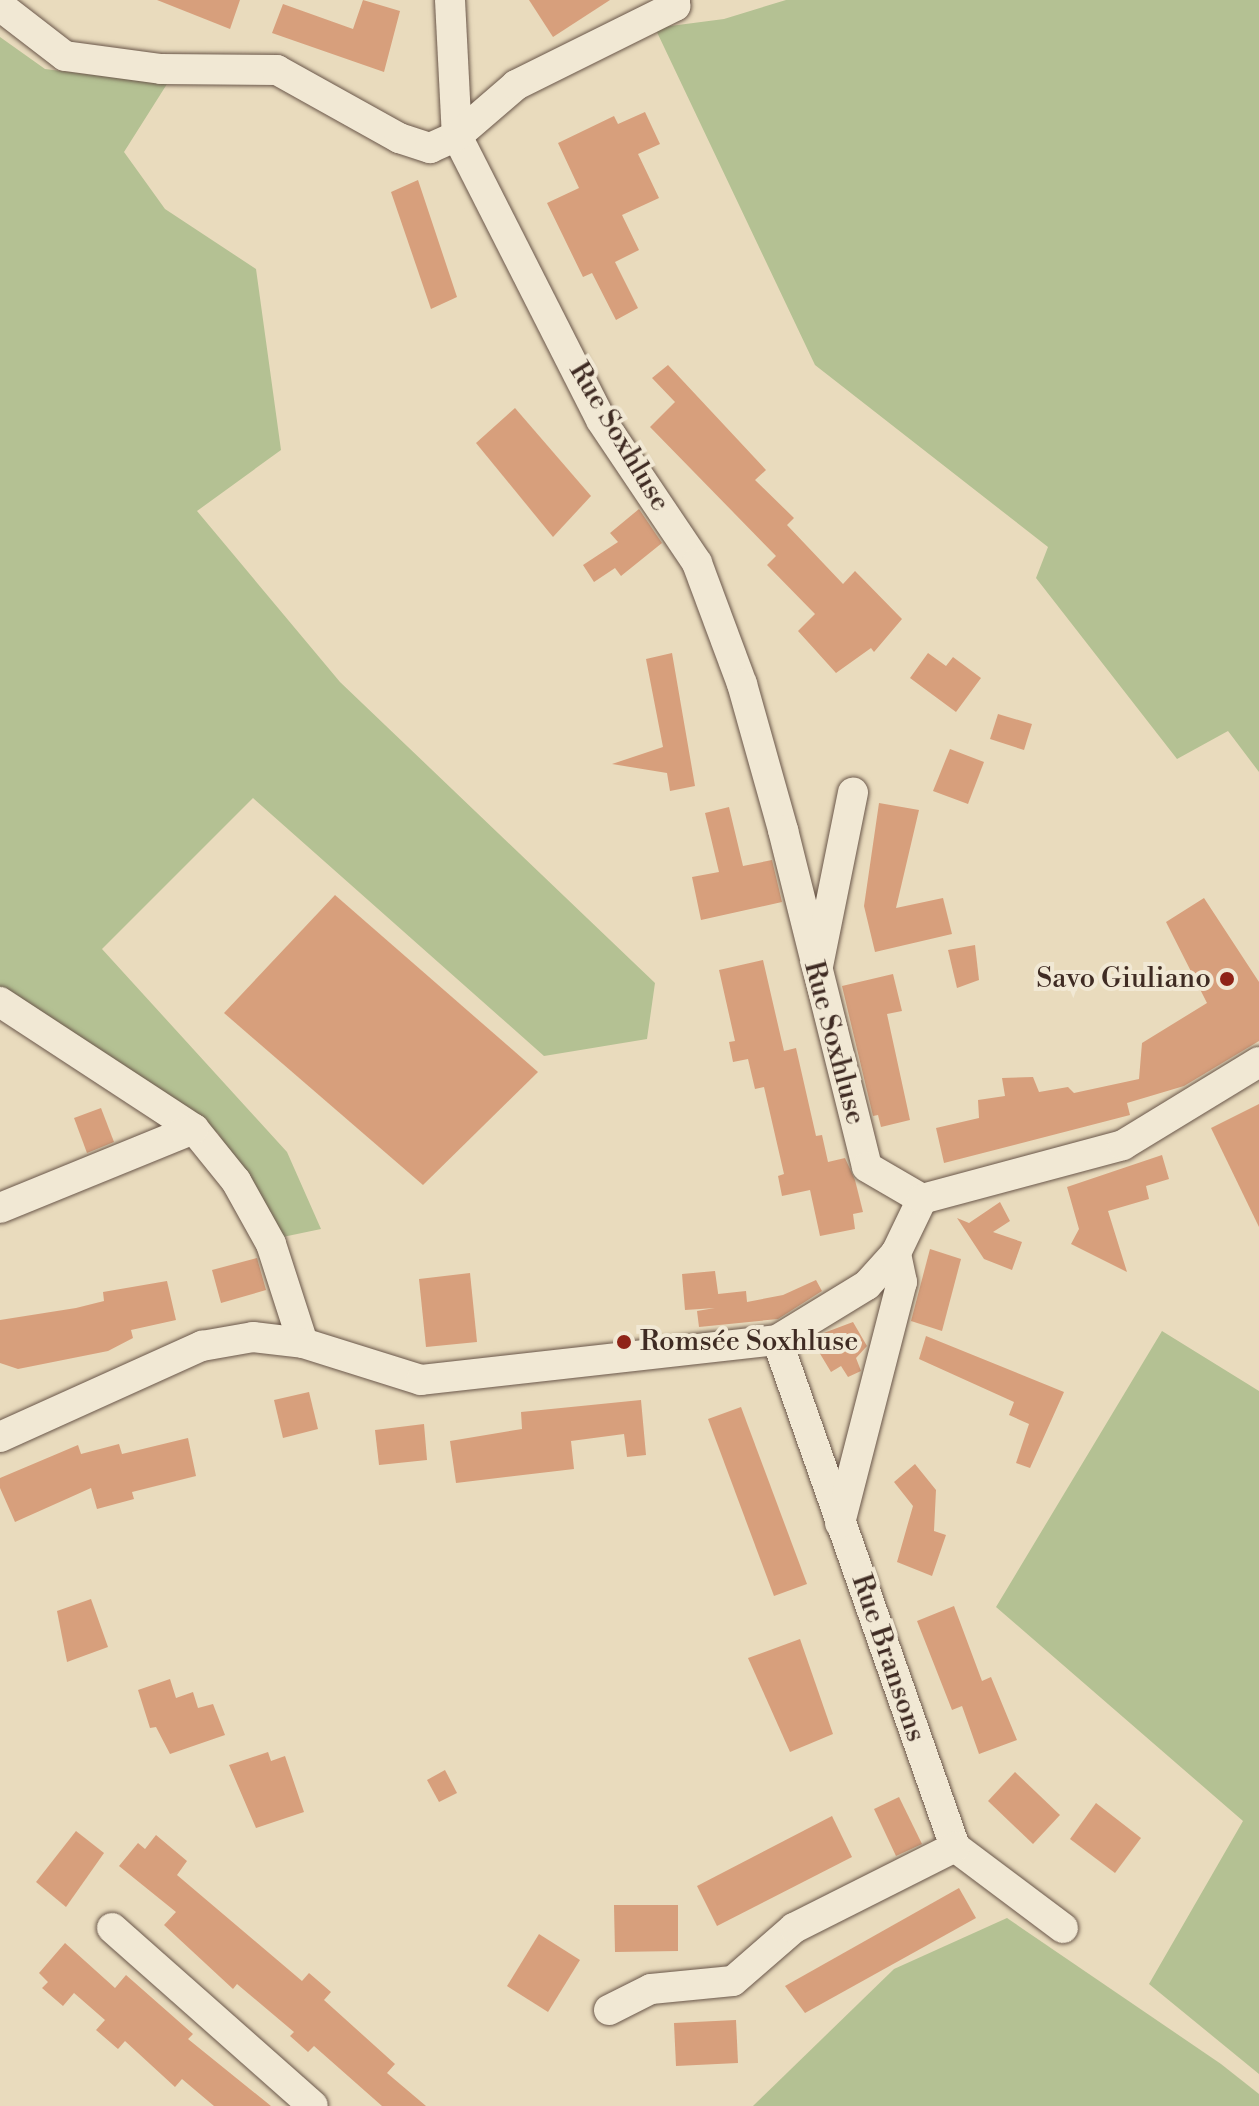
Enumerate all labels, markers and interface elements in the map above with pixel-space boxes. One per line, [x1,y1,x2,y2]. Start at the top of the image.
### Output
street label: Rue Soxhluse [561,356,677,518]
street label: Rue Soxhluse [796,958,872,1128]
place label: Savo Giuliano [1036,962,1211,996]
marker: Savo Giuliano [1218,970,1236,988]
place label: Romsée Soxhluse [640,1325,858,1359]
marker: Romsée Soxhluse [615,1333,633,1351]
street label: Rue Bransons [844,1570,932,1746]

